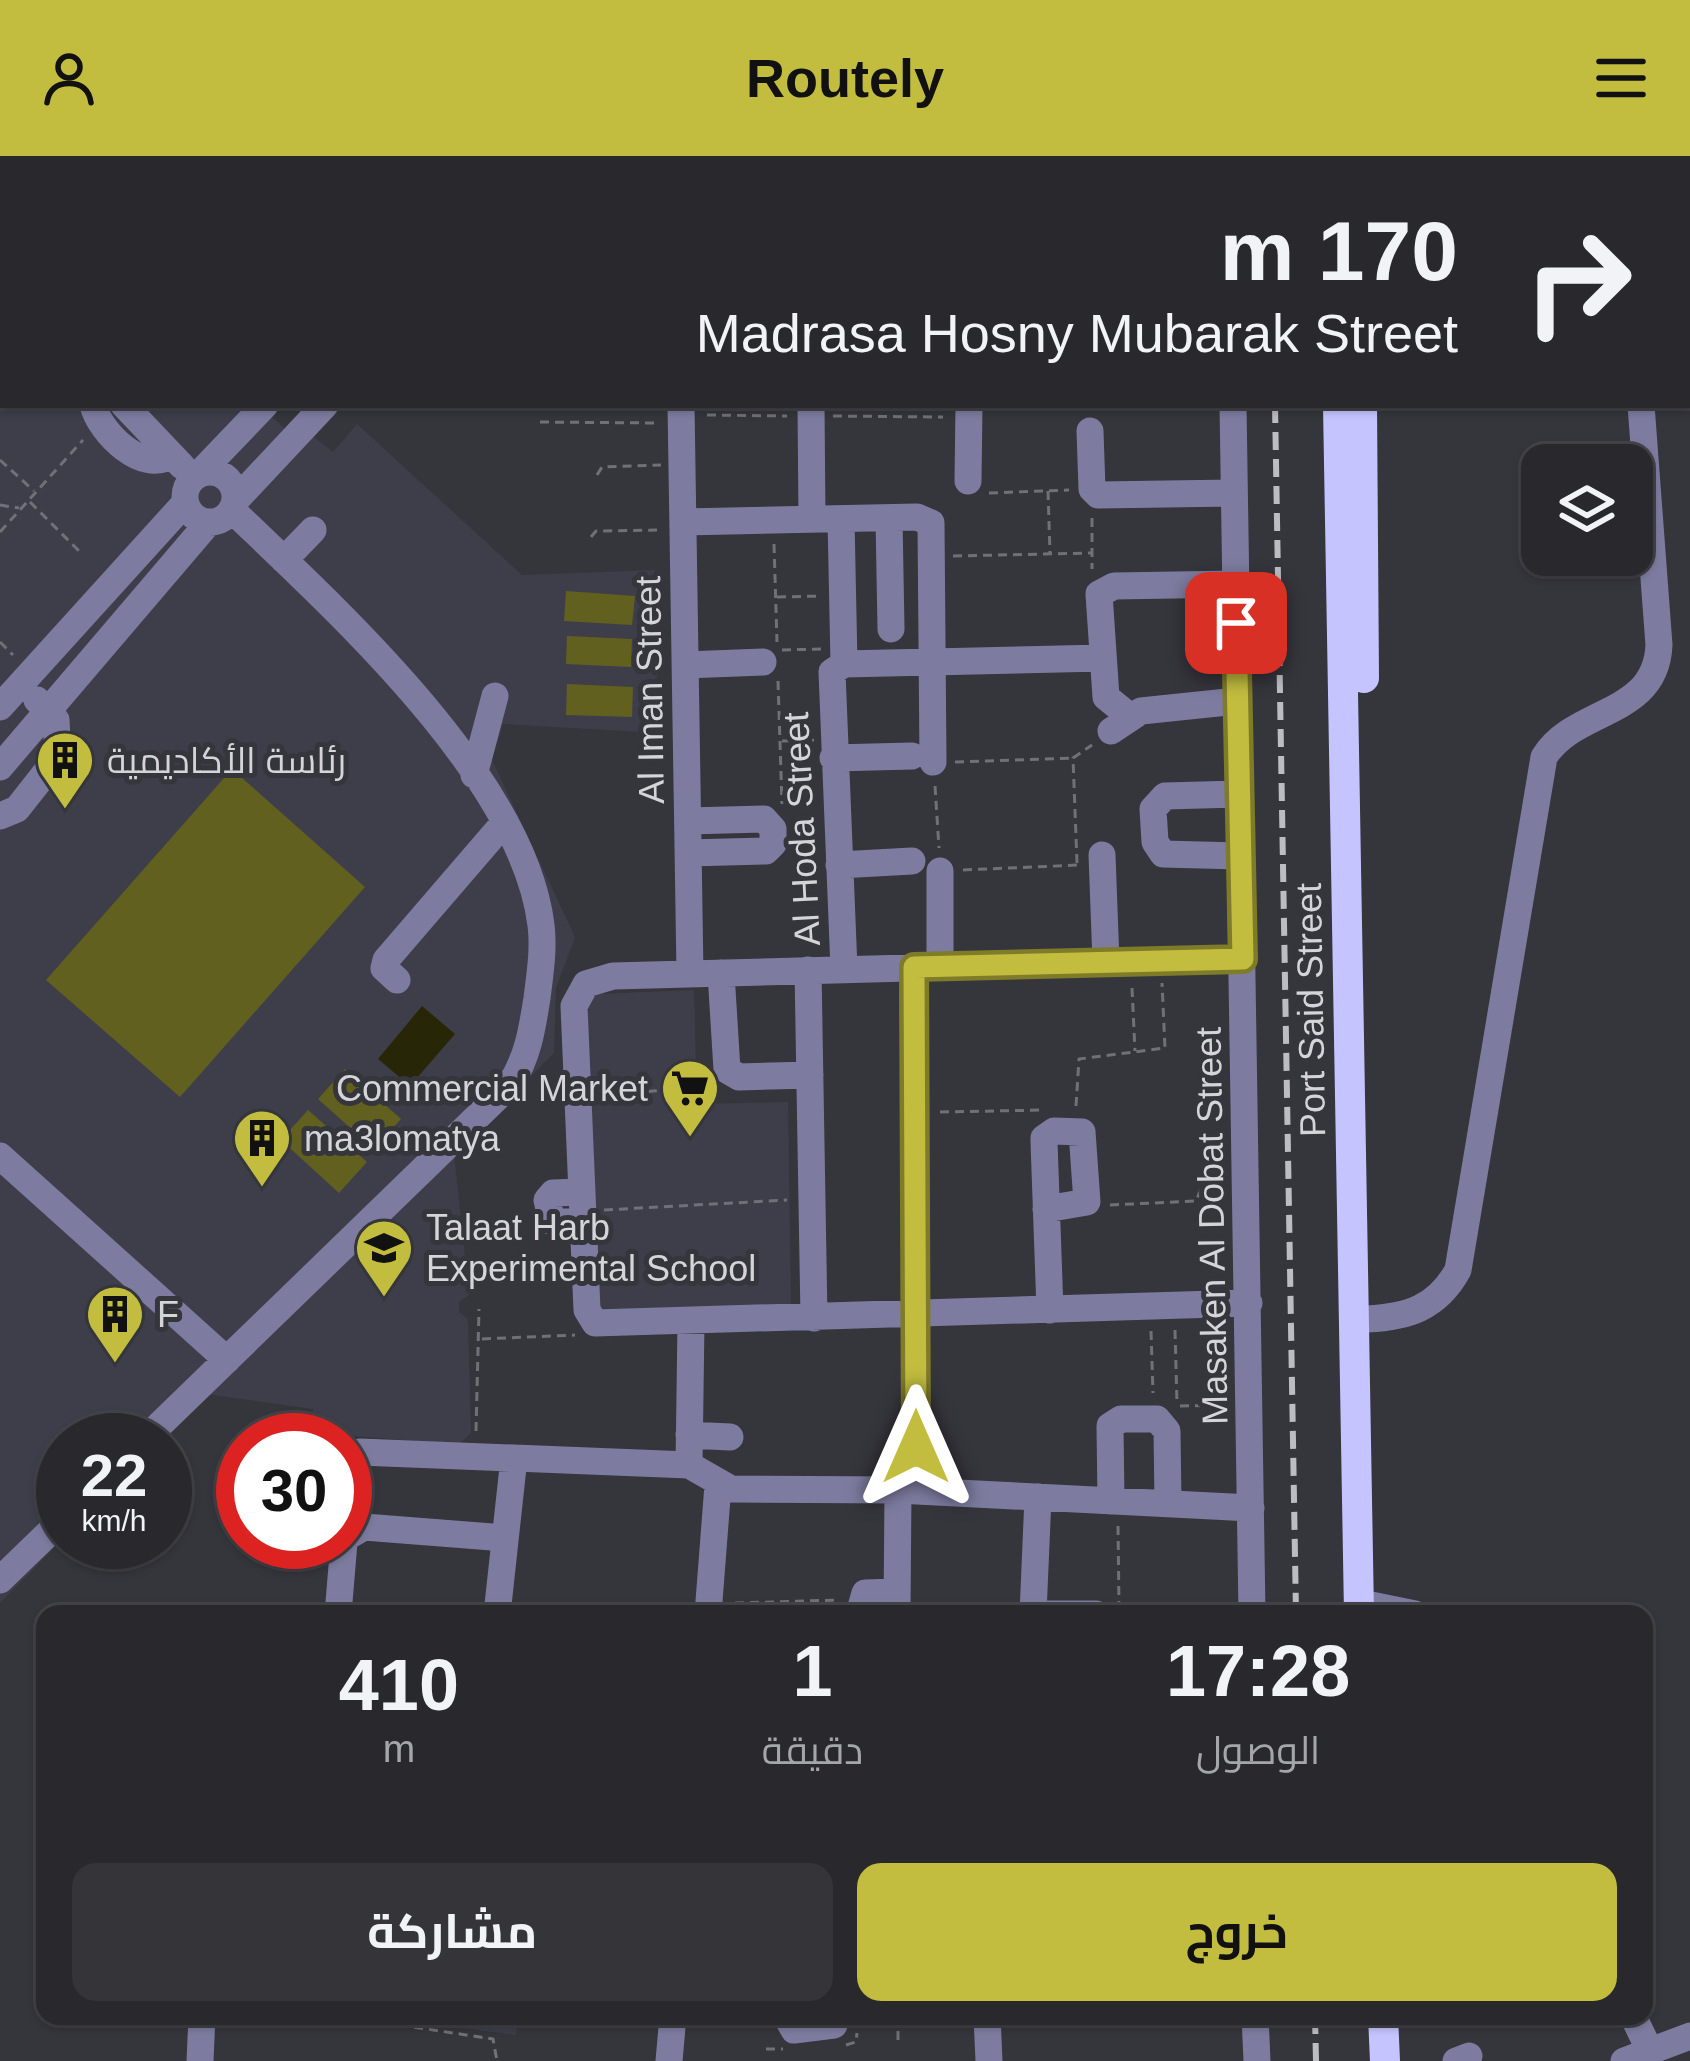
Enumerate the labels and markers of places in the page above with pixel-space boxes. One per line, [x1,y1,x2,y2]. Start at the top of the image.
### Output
pin [1185,572,1287,674]
building icon: رئاسة الأكاديمية [34,729,96,811]
place label: رئاسة الأكاديمية [107,740,346,781]
supermarket icon: Commercial Market [659,1057,721,1139]
place label: Commercial Market [336,1068,648,1109]
building icon: ma3lomatya [231,1107,293,1189]
place label: ma3lomatya [304,1118,501,1159]
place label: Talaat Harb Experimental School [426,1207,756,1289]
school or university icon: Talaat Harb Experimental School [353,1217,415,1299]
building icon: F [84,1283,146,1365]
place label: F [157,1294,179,1335]

